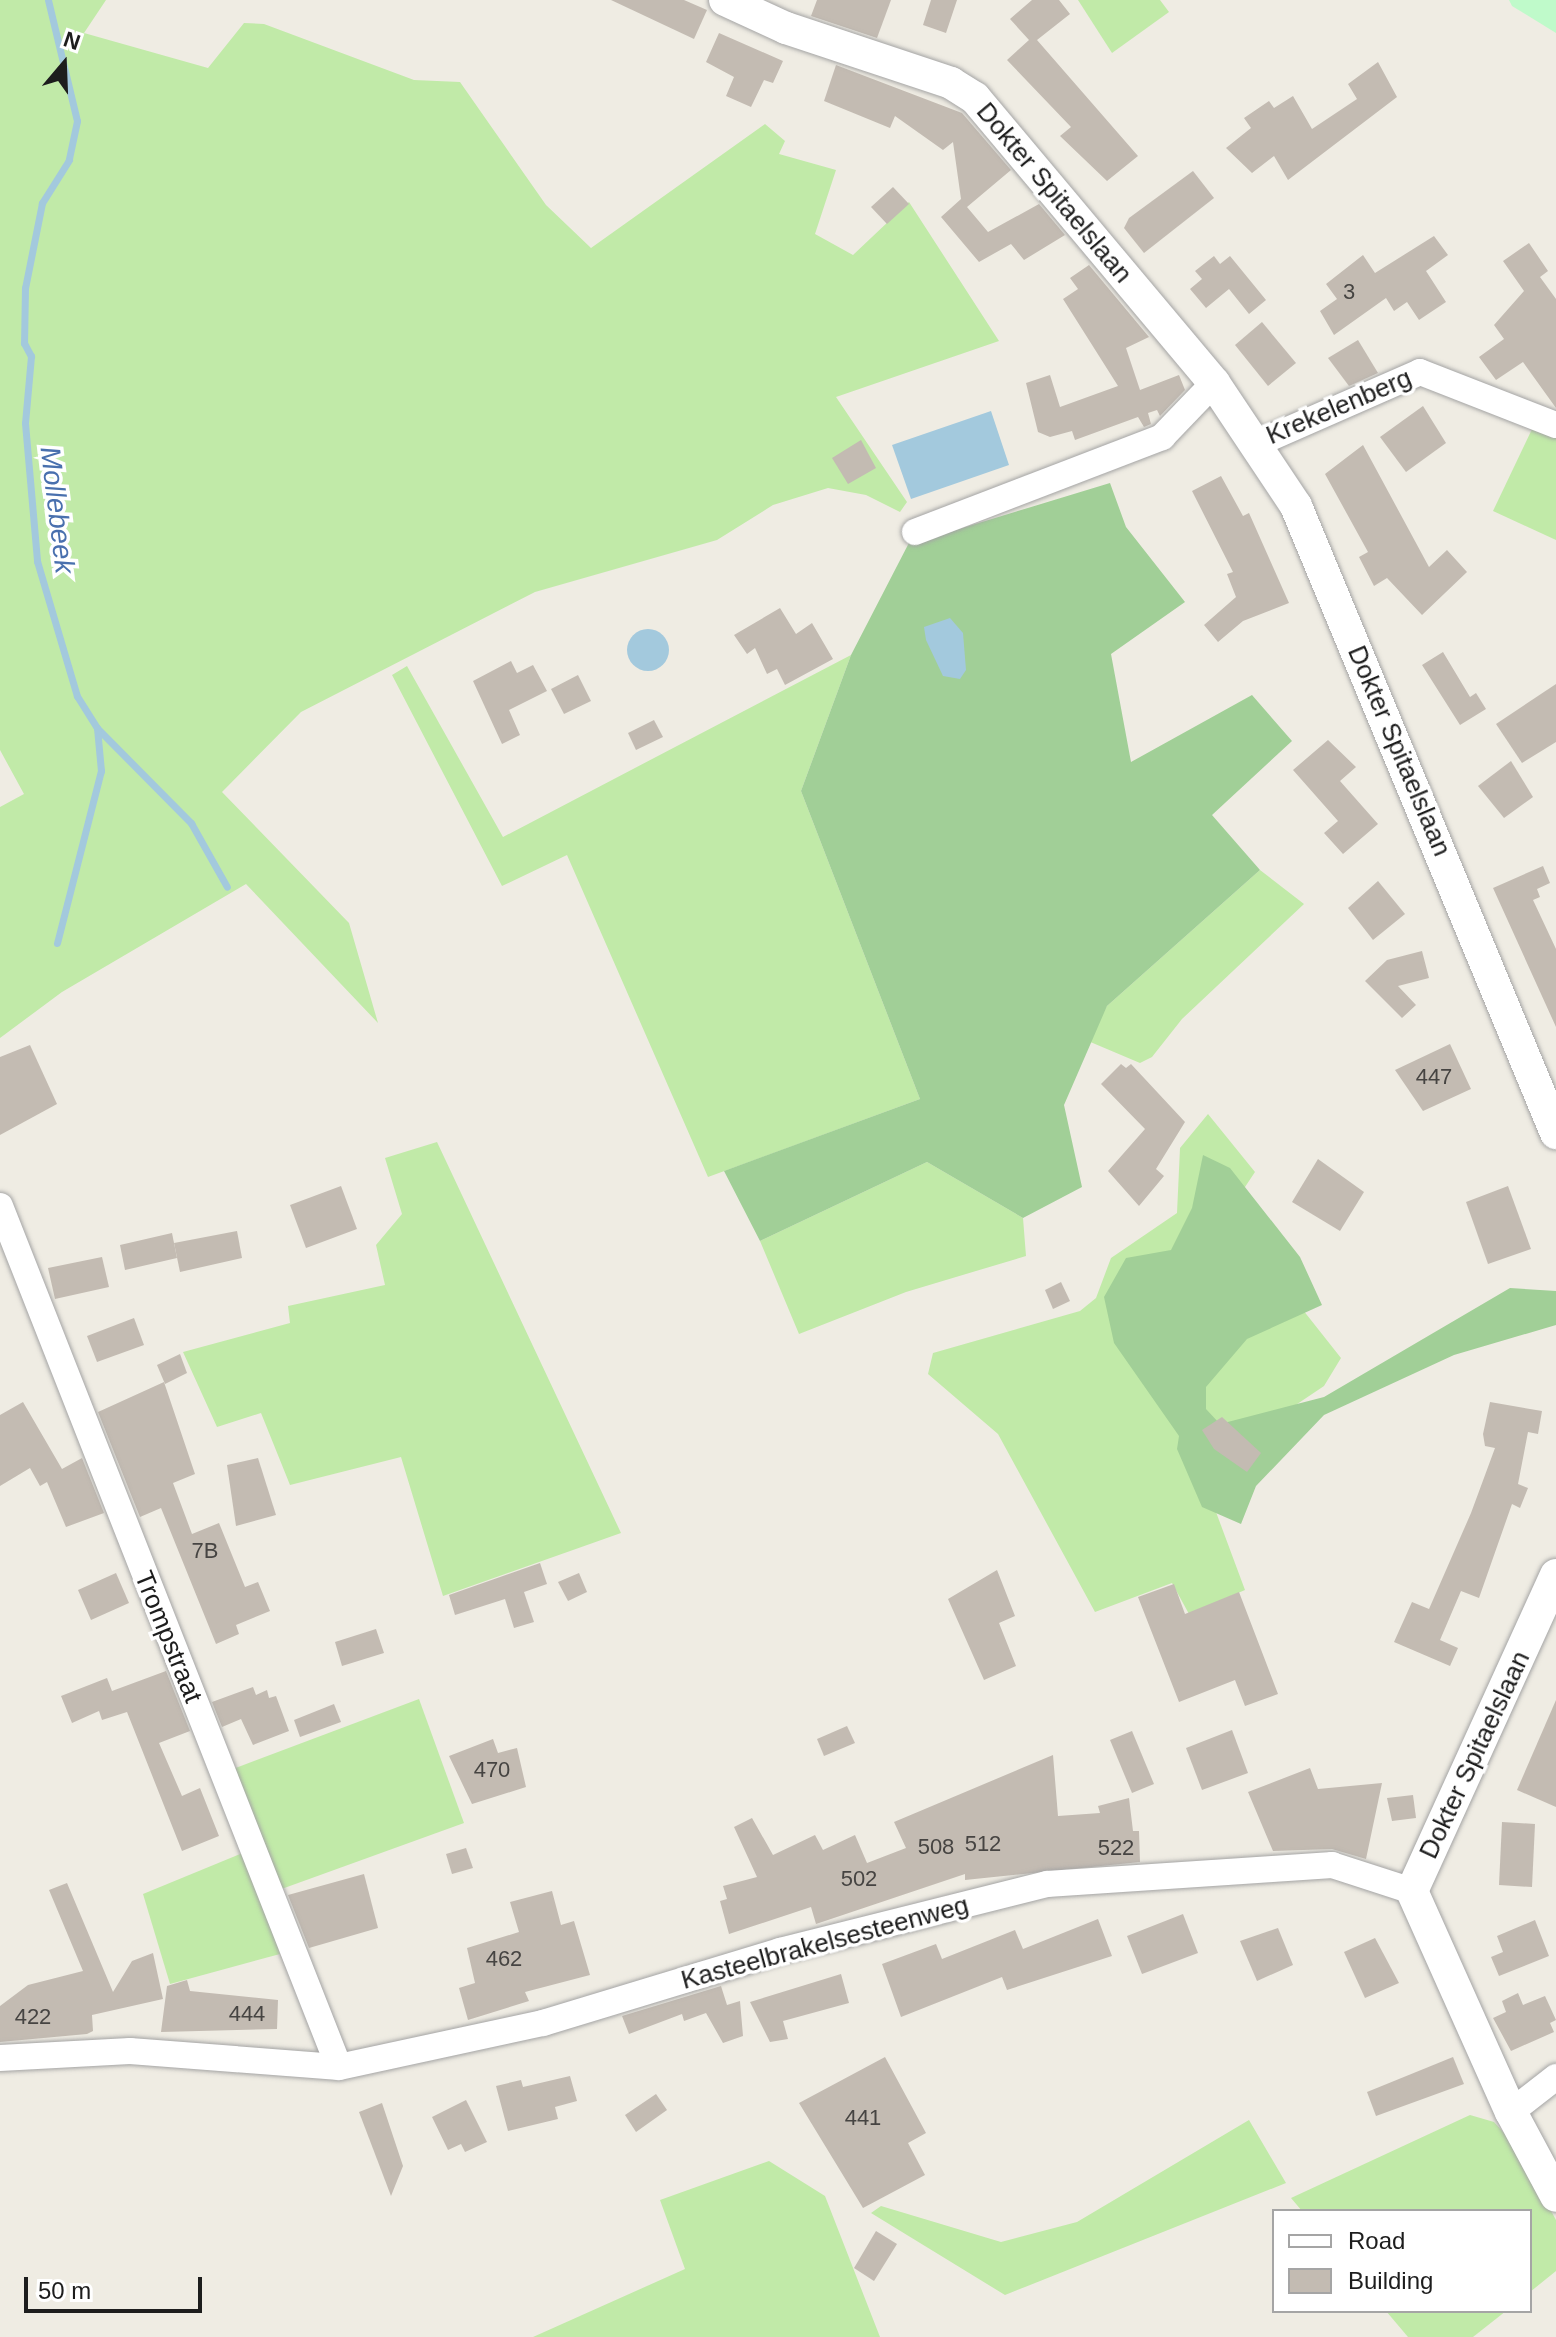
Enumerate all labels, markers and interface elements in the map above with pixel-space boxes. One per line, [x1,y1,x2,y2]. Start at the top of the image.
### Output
north arrow [24,24,104,104]
text: N [60,26,84,55]
street label: Dokter Spitaelslaan [970,97,1138,289]
house number: 3 [1343,279,1355,305]
street label: Krekelenberg [1262,362,1416,452]
water label: Mollebeek [33,445,81,575]
street label: Dokter Spitaelslaan [1341,641,1457,861]
house number: 447 [1416,1064,1452,1090]
house number: 7B [192,1538,218,1564]
street label: Trompstraat [127,1567,209,1707]
street label: Dokter Spitaelslaan [1413,1646,1537,1864]
house number: 470 [474,1757,510,1783]
house number: 512 [965,1831,1001,1857]
house number: 508 [918,1834,954,1860]
house number: 522 [1098,1835,1134,1861]
house number: 502 [841,1866,877,1892]
street label: Kasteelbrakelsesteenweg [678,1890,972,1996]
house number: 462 [486,1946,522,1972]
house number: 444 [229,2001,265,2027]
house number: 422 [15,2004,51,2030]
house number: 441 [845,2105,881,2131]
legend [1272,2209,1532,2313]
text: Road [1348,2227,1405,2254]
scale bar [28,2261,206,2311]
text: Building [1348,2267,1433,2294]
text: 50 m [38,2277,91,2304]

